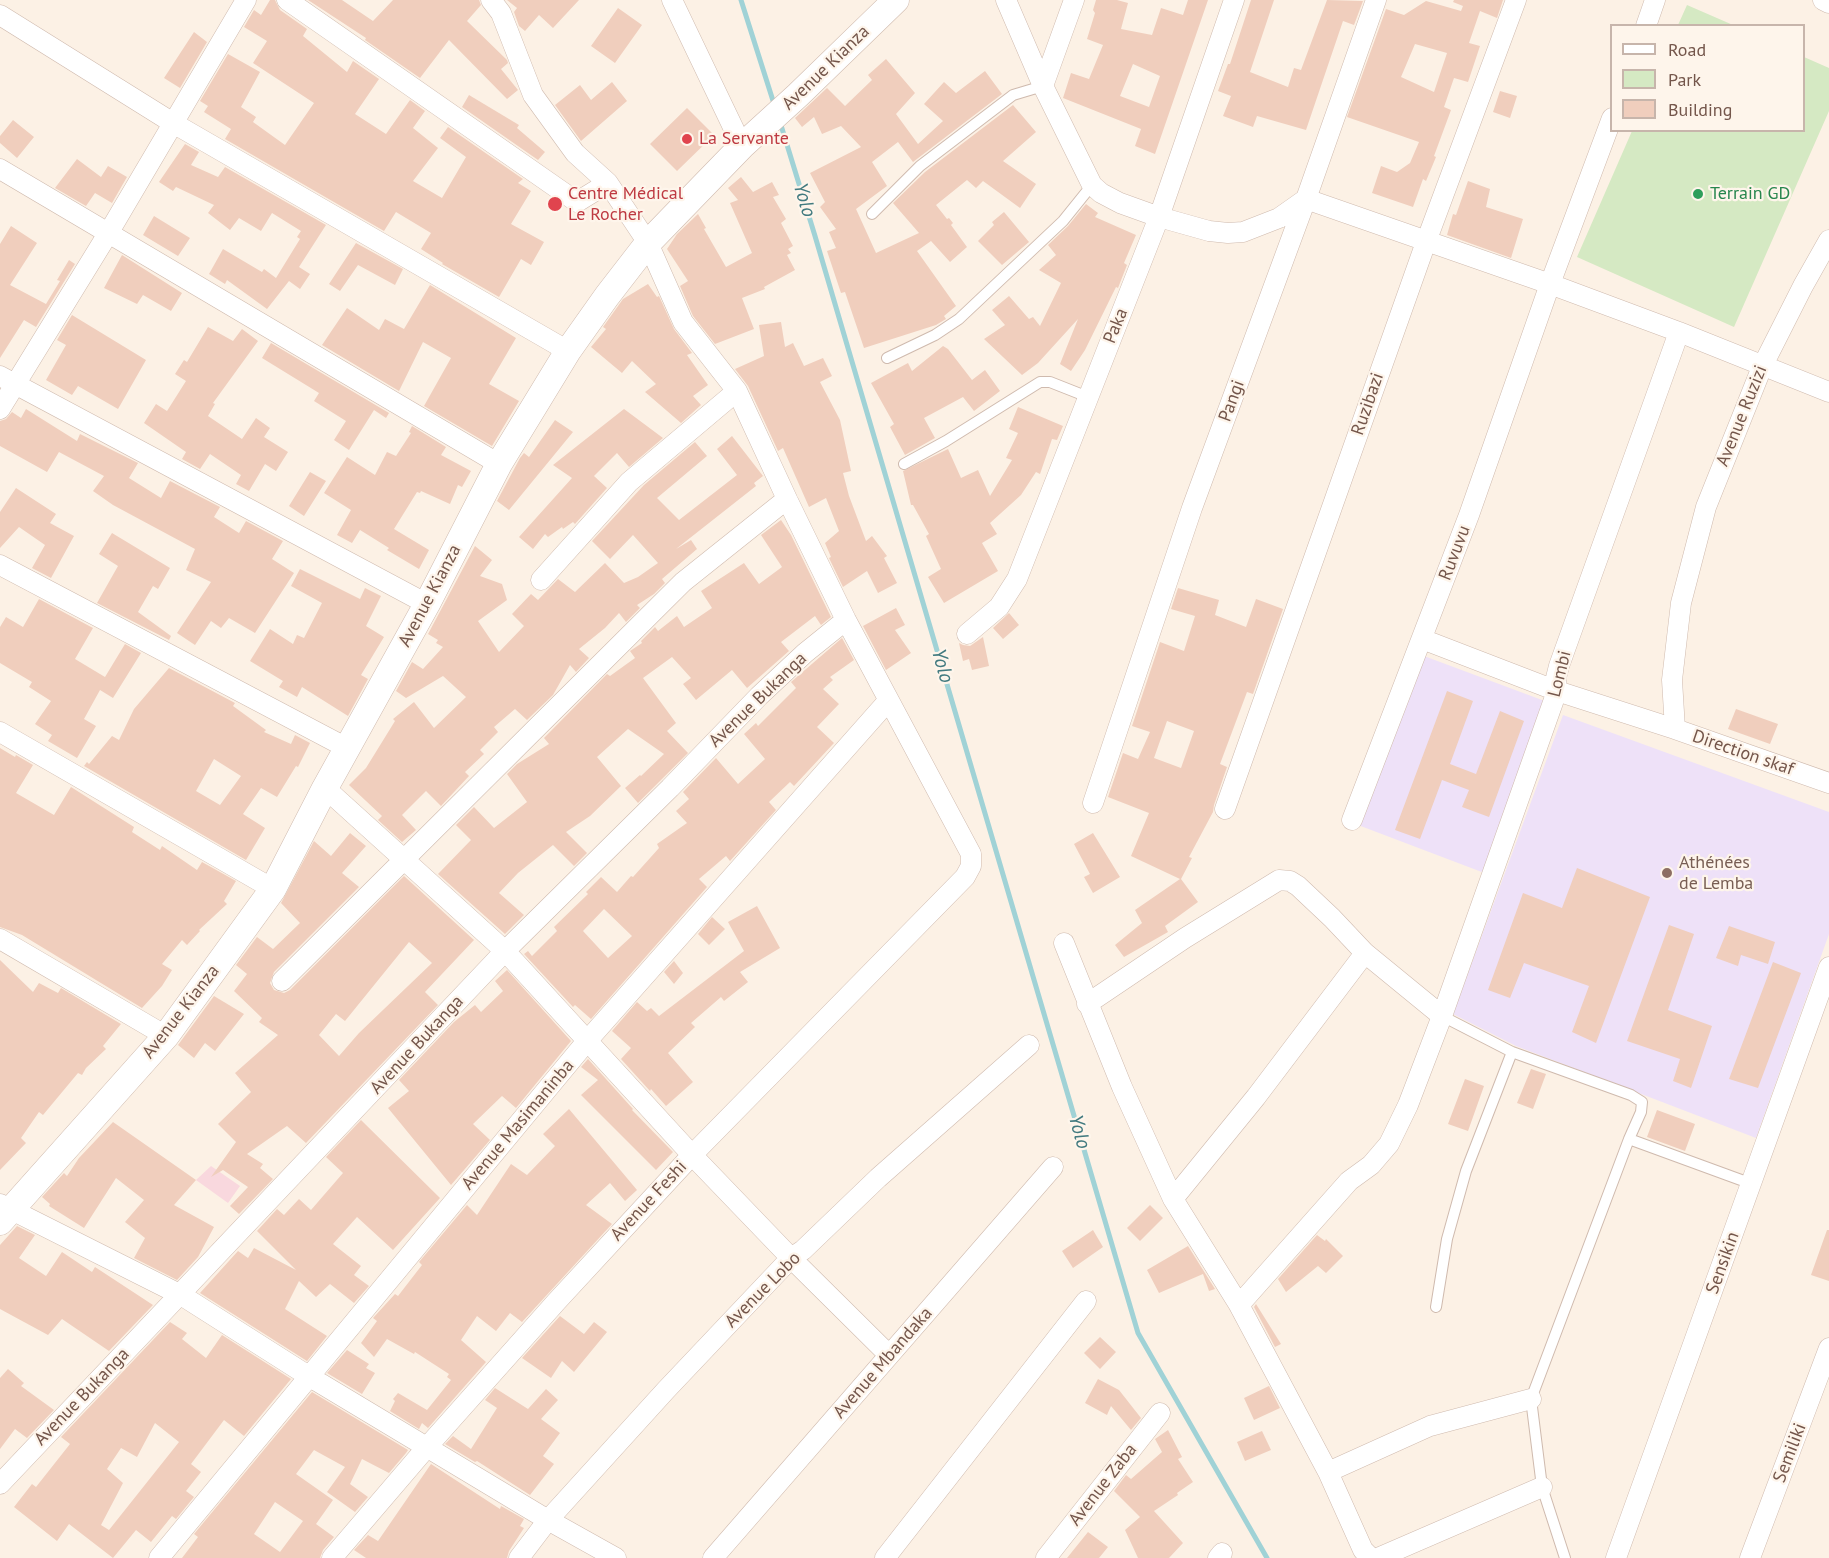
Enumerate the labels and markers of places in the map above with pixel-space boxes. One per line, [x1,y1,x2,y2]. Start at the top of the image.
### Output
place label: La Servante [699,128,789,150]
marker: La Servante [680,132,694,146]
place label: Centre Médical Le Rocher [568,183,683,226]
place label: Terrain GD [1710,183,1790,205]
marker: Terrain GD [1691,187,1705,201]
marker: Centre Médical Le Rocher [546,195,564,213]
place label: Athénées de Lemba [1679,852,1753,894]
marker: Athénées de Lemba [1660,866,1674,880]

